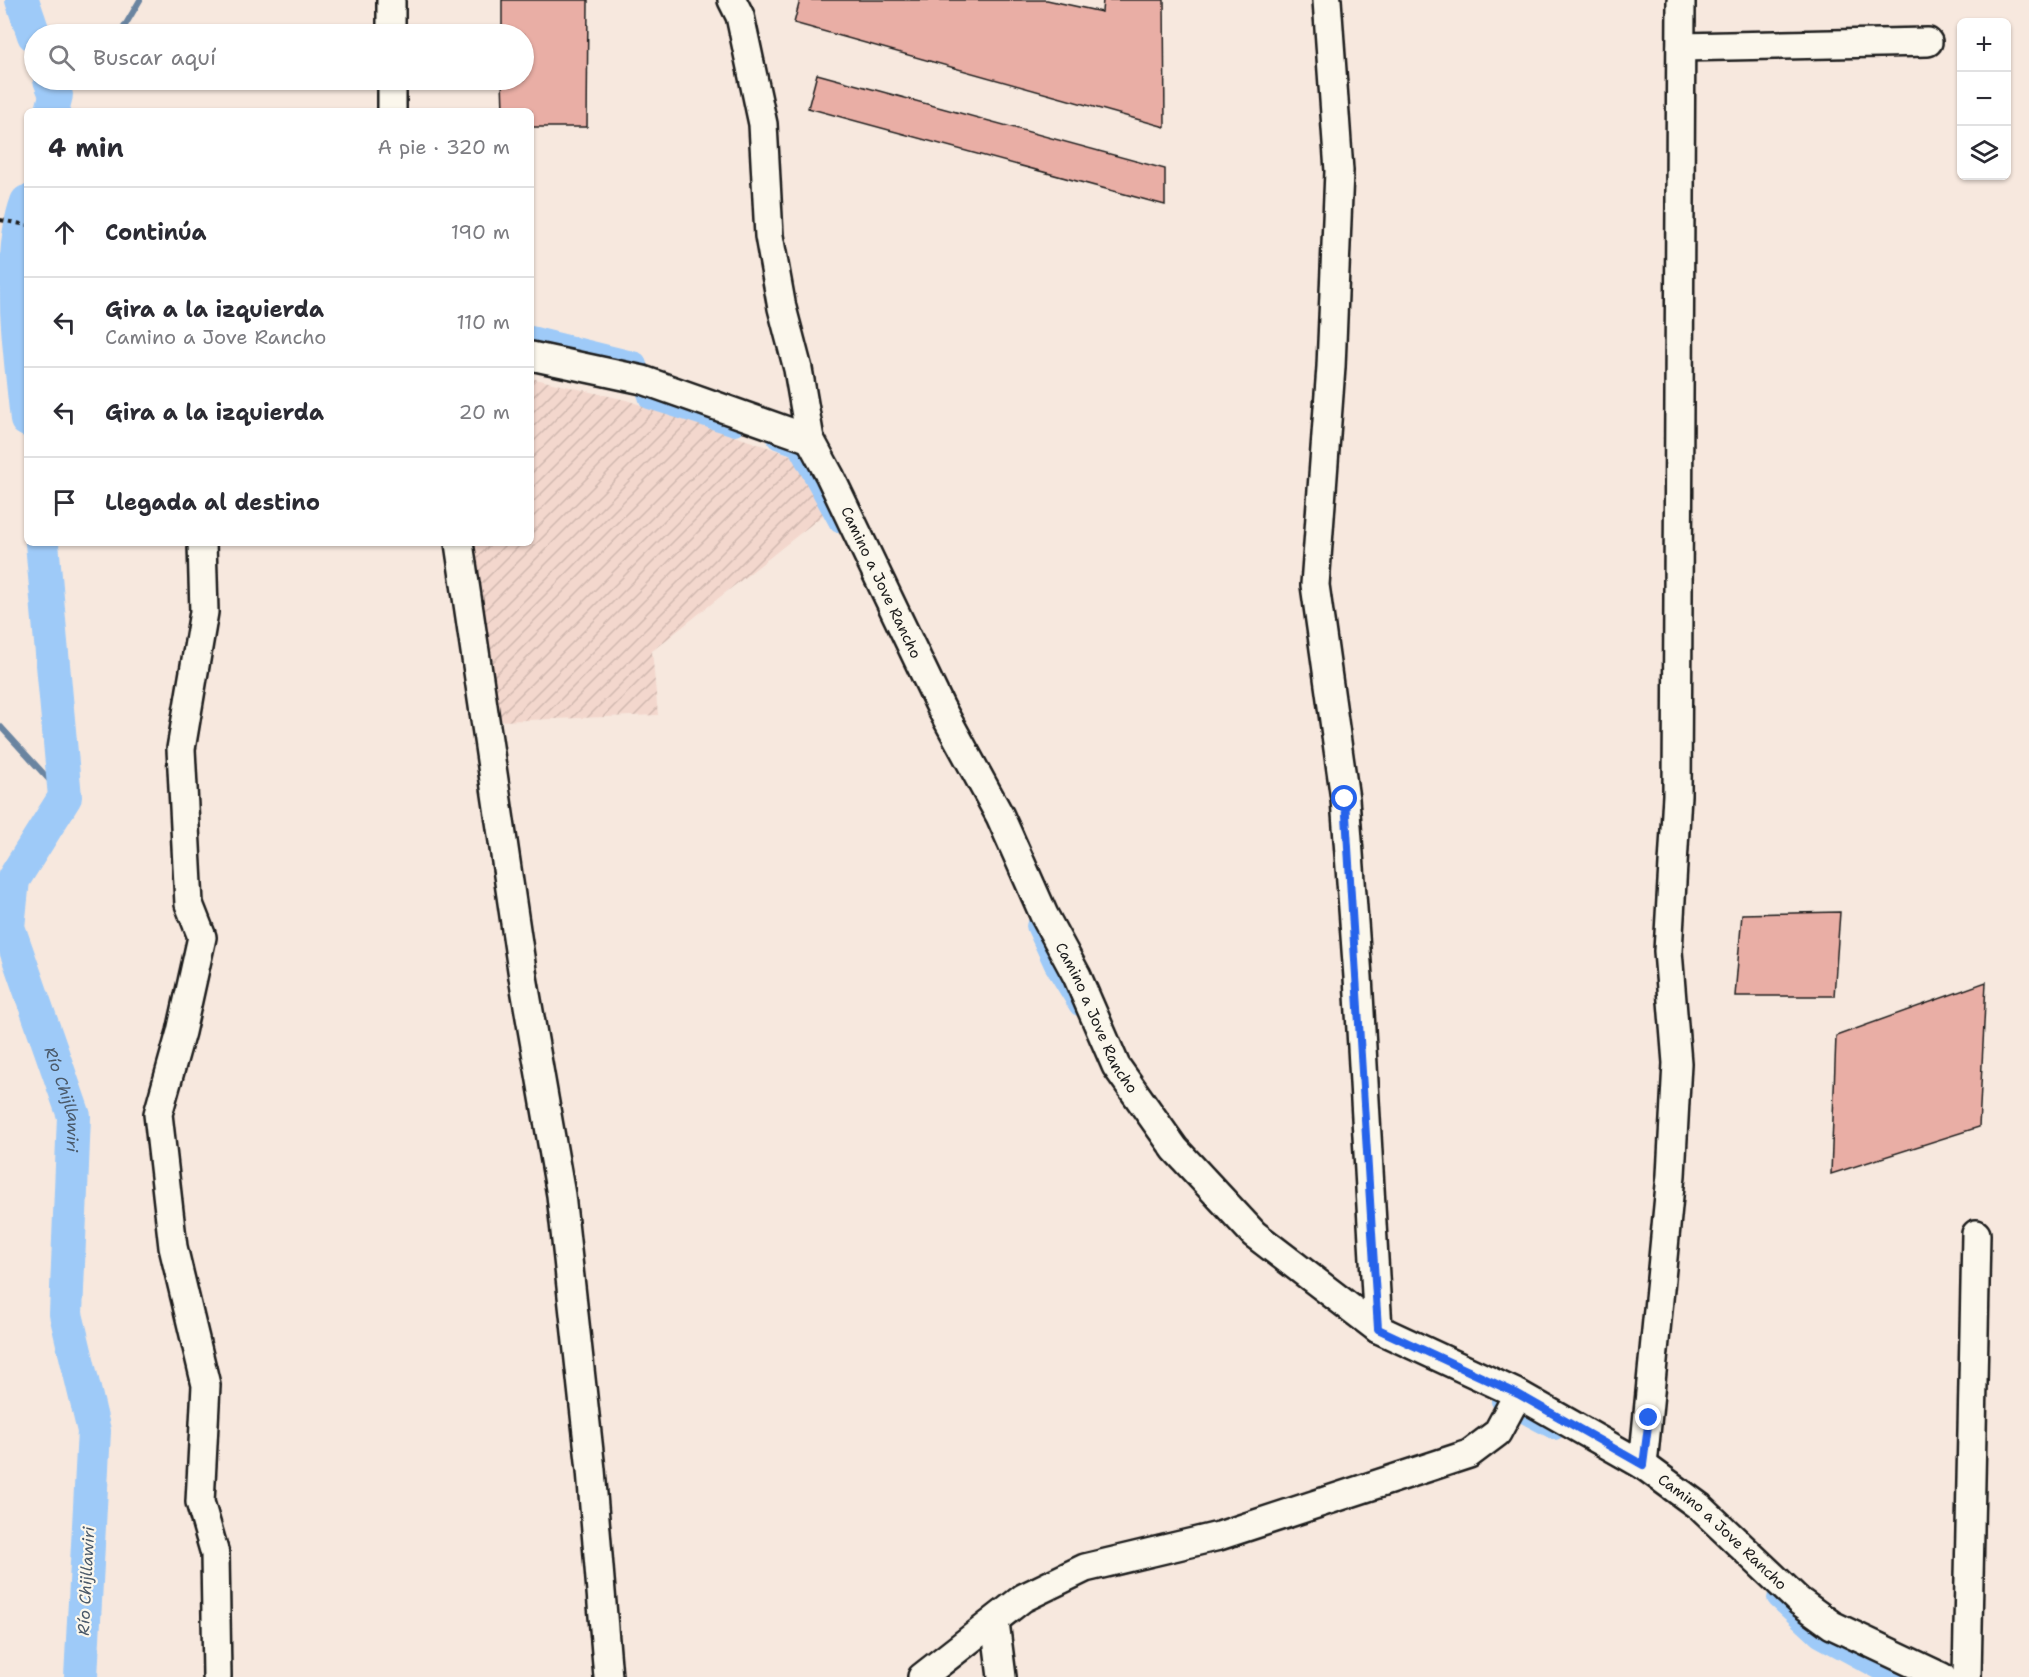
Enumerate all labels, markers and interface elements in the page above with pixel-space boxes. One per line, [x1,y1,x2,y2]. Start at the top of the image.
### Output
map controls [1957,18,2011,180]
button: + [1957,18,2011,72]
search box [24,24,534,90]
icon: search [45,41,78,74]
text: Buscar aquí [93,43,216,72]
button: − [1957,72,2011,126]
button: layers [1957,126,2011,180]
text: 4 min [48,130,124,165]
text: A pie · 320 m [378,134,510,160]
icon: ahead [48,216,81,249]
text: Continúa [105,218,207,247]
text: 190 m [451,219,510,245]
text: Gira a la izquierda [105,295,324,324]
icon: left [48,306,81,339]
text: 110 m [456,309,510,335]
text: Camino a Jove Rancho [105,324,326,350]
icon: left [48,396,81,429]
text: Gira a la izquierda [105,398,324,427]
text: 20 m [459,399,510,425]
icon: arrive [48,486,81,519]
text: Llegada al destino [105,488,320,517]
street label: Camino a Jove Rancho [836,503,926,662]
route start [1331,785,1357,811]
street label: Camino a Jove Rancho [1051,939,1142,1097]
water label: Río Chijllawiri [40,1044,85,1153]
route end [1635,1404,1661,1430]
street label: Camino a Jove Rancho [1654,1469,1791,1594]
water label: Río Chijllawiri [73,1526,99,1636]

